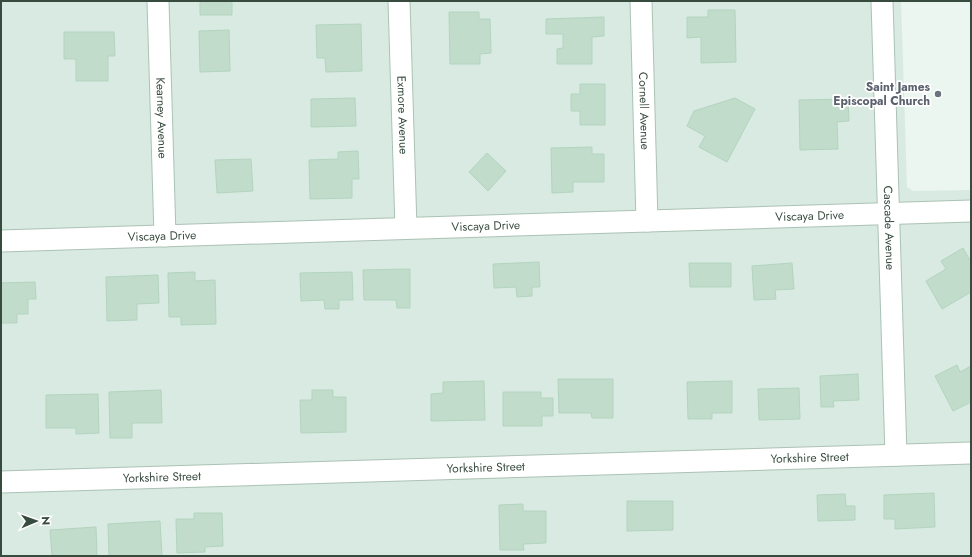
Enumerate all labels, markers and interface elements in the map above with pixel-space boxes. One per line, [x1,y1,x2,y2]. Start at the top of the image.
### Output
street label: Cornell Avenue [634,72,654,150]
street label: Exmore Avenue [392,75,413,155]
street label: Kearney Avenue [151,77,172,159]
place label: Saint James Episcopal Church [833,78,931,110]
marker: Saint James Episcopal Church [933,89,943,99]
street label: Cascade Avenue [879,185,899,270]
street label: Viscaya Drive [775,206,844,226]
street label: Viscaya Drive [451,216,520,236]
street label: Viscaya Drive [127,226,197,246]
street label: Yorkshire Street [770,448,849,468]
street label: Yorkshire Street [446,457,525,478]
street label: Yorkshire Street [123,467,201,487]
north arrow [16,501,56,541]
text: N [38,516,54,525]

